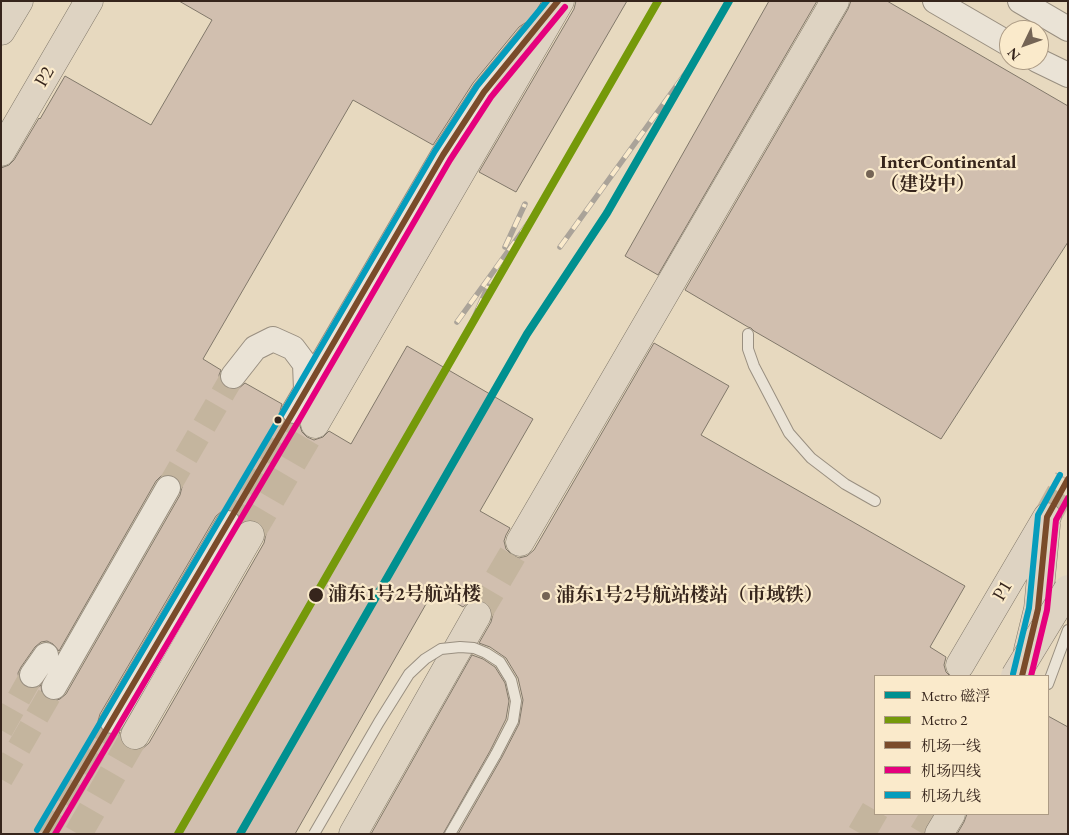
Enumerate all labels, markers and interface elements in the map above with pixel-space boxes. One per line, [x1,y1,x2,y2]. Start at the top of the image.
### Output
north arrow [999,20,1049,70]
text: N [1003,44,1024,65]
street label: P2 [30,63,60,91]
place label: InterContinental （建设中） [880,152,1016,196]
marker: InterContinental （建设中） [864,168,876,180]
unlabelled marker [273,415,283,425]
street label: P1 [988,577,1018,605]
place label: 浦东1号2号航站楼 [328,584,481,606]
place label: 浦东1号2号航站楼站（市域铁） [556,585,823,607]
marker: 浦东1号2号航站楼 [307,586,325,604]
marker: 浦东1号2号航站楼站（市域铁） [540,590,552,602]
legend [874,675,1049,815]
text: Metro 磁浮 [921,686,990,705]
text: Metro 2 [921,710,967,729]
text: 机场一线 [921,736,981,755]
text: 机场四线 [921,761,981,780]
text: 机场九线 [921,786,981,805]

